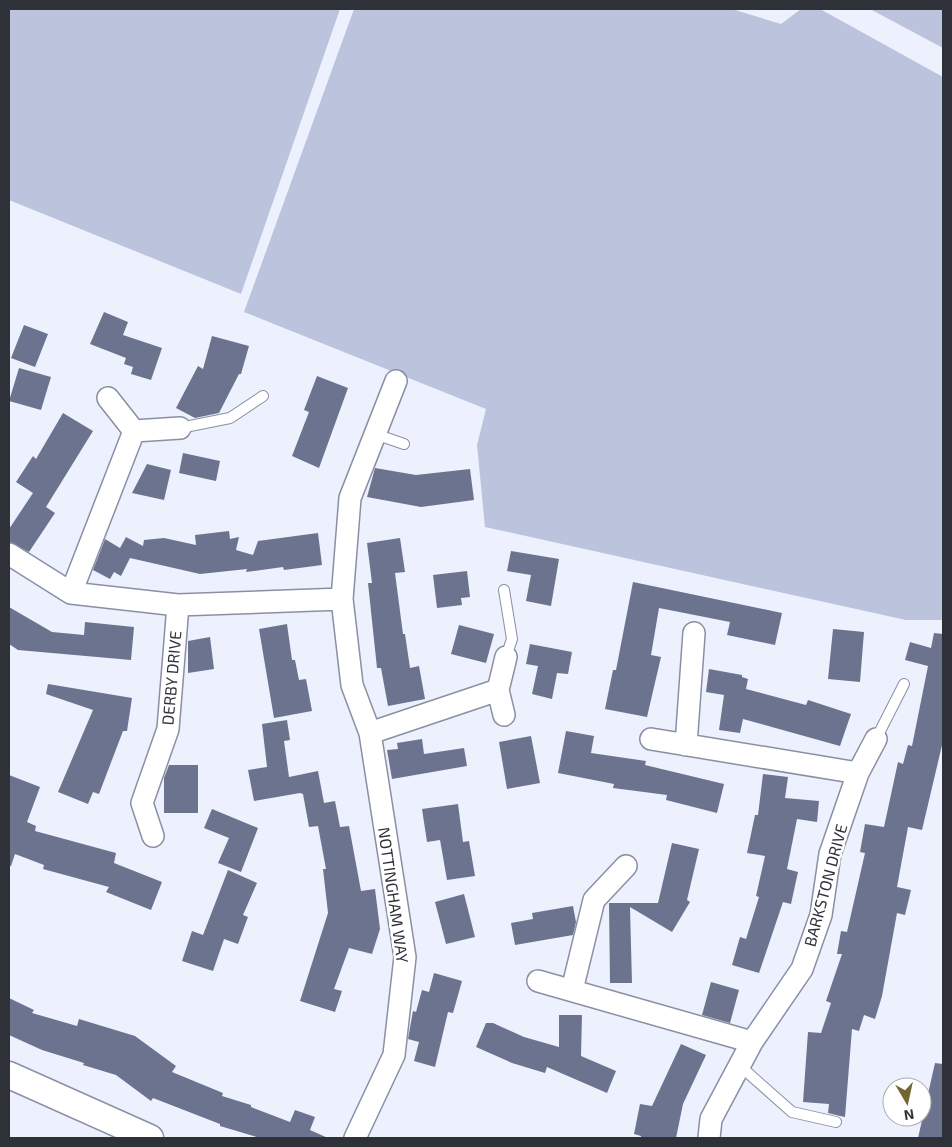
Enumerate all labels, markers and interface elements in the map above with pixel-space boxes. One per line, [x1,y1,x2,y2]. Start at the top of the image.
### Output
street label: DERBY DRIVE [157,630,185,726]
street label: BARKSTON DRIVE [799,822,851,948]
street label: NOTTINGHAM WAY [375,826,413,964]
north arrow [882,1077,932,1127]
text: N [903,1106,915,1125]

